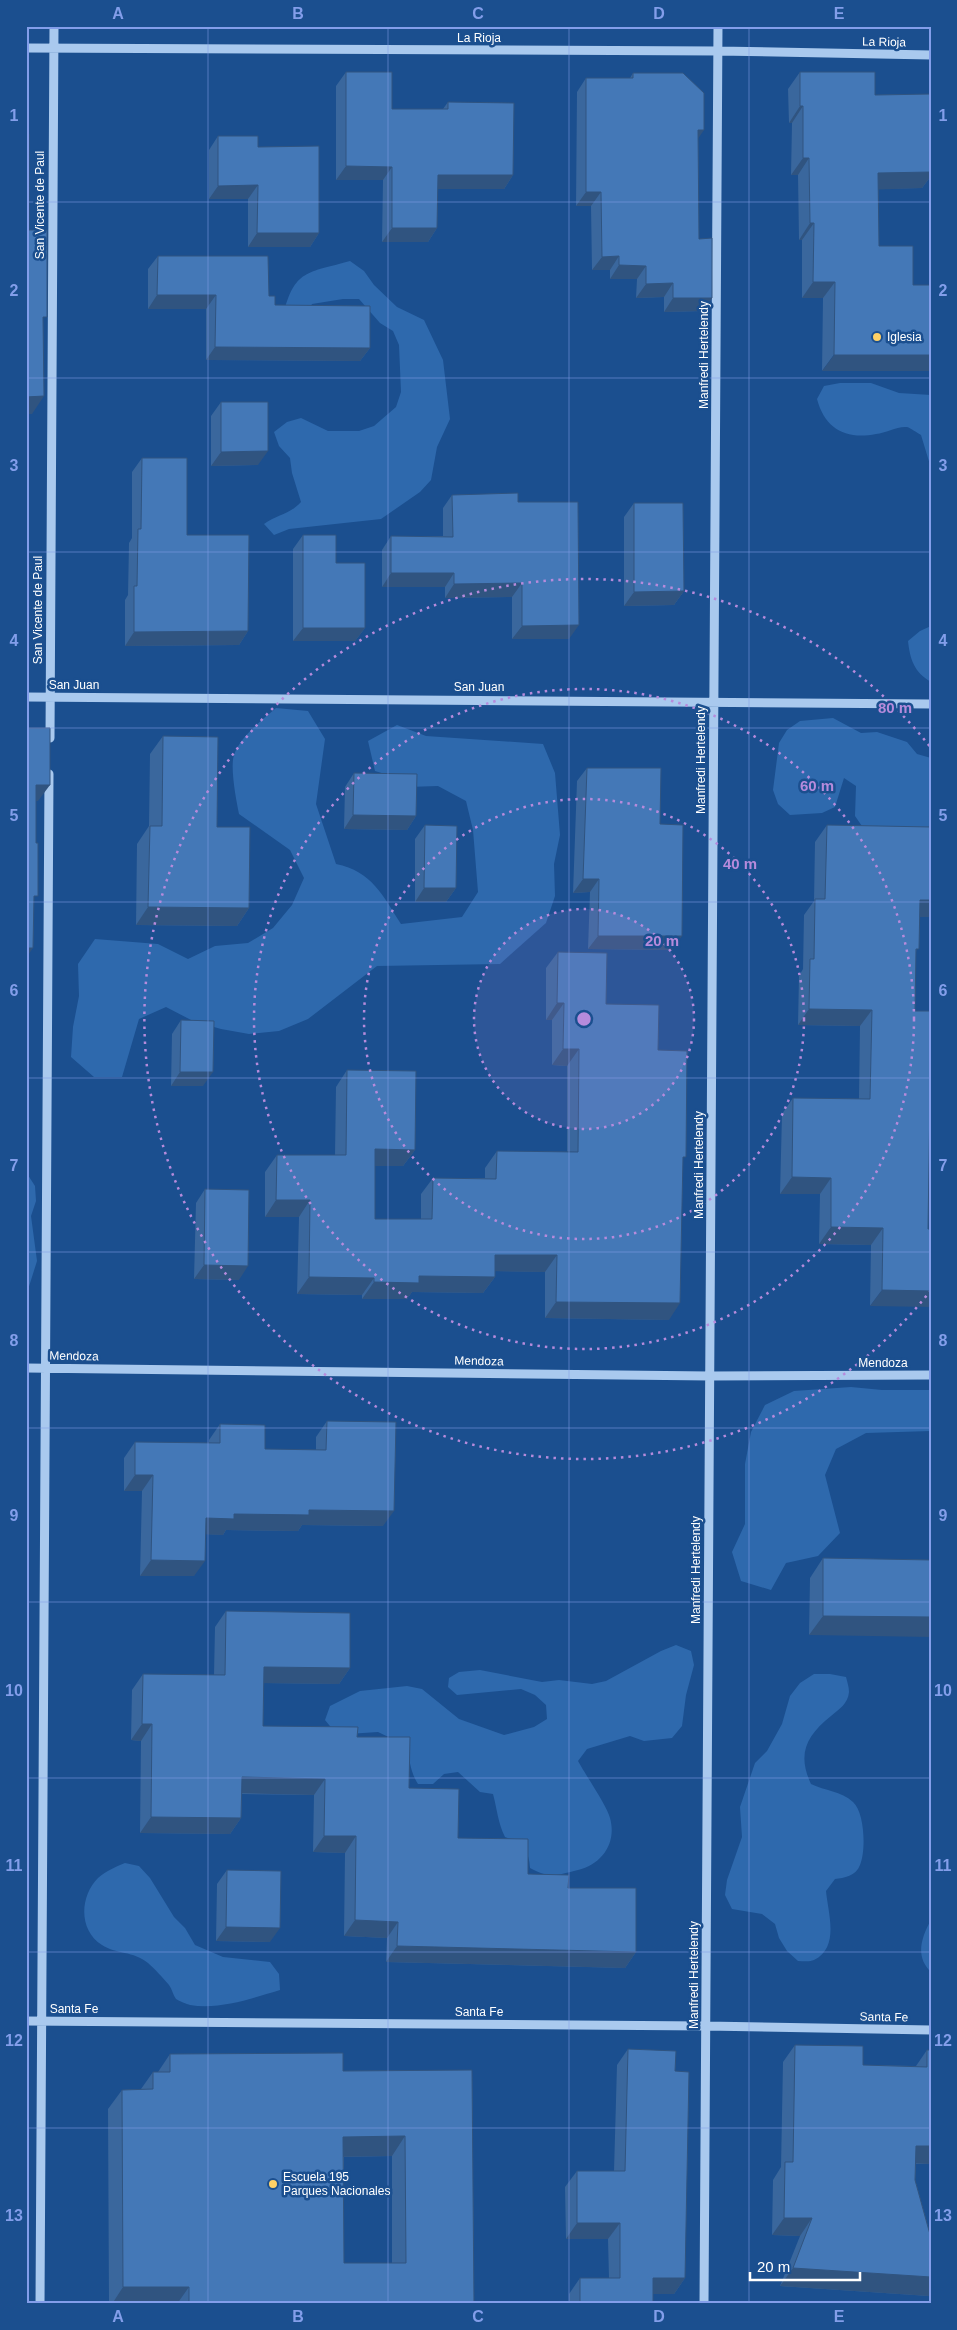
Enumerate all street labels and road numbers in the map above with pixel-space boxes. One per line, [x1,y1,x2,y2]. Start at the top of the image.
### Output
street label: La Rioja [457,31,501,45]
street label: La Rioja [862,35,906,49]
street label: San Vicente de Paul [33,151,47,259]
street label: Manfredi Hertelendy [697,301,711,409]
street label: San Vicente de Paul [31,556,45,664]
street label: San Juan [49,678,99,692]
street label: San Juan [454,680,504,694]
street label: Manfredi Hertelendy [694,706,708,814]
street label: Manfredi Hertelendy [692,1111,706,1219]
street label: Mendoza [49,1349,99,1363]
street label: Mendoza [454,1354,504,1368]
street label: Mendoza [858,1356,908,1370]
street label: Manfredi Hertelendy [689,1516,703,1624]
street label: Manfredi Hertelendy [687,1921,701,2029]
street label: Santa Fe [50,2002,99,2016]
street label: Santa Fe [455,2005,504,2019]
street label: Santa Fe [860,2010,909,2024]

